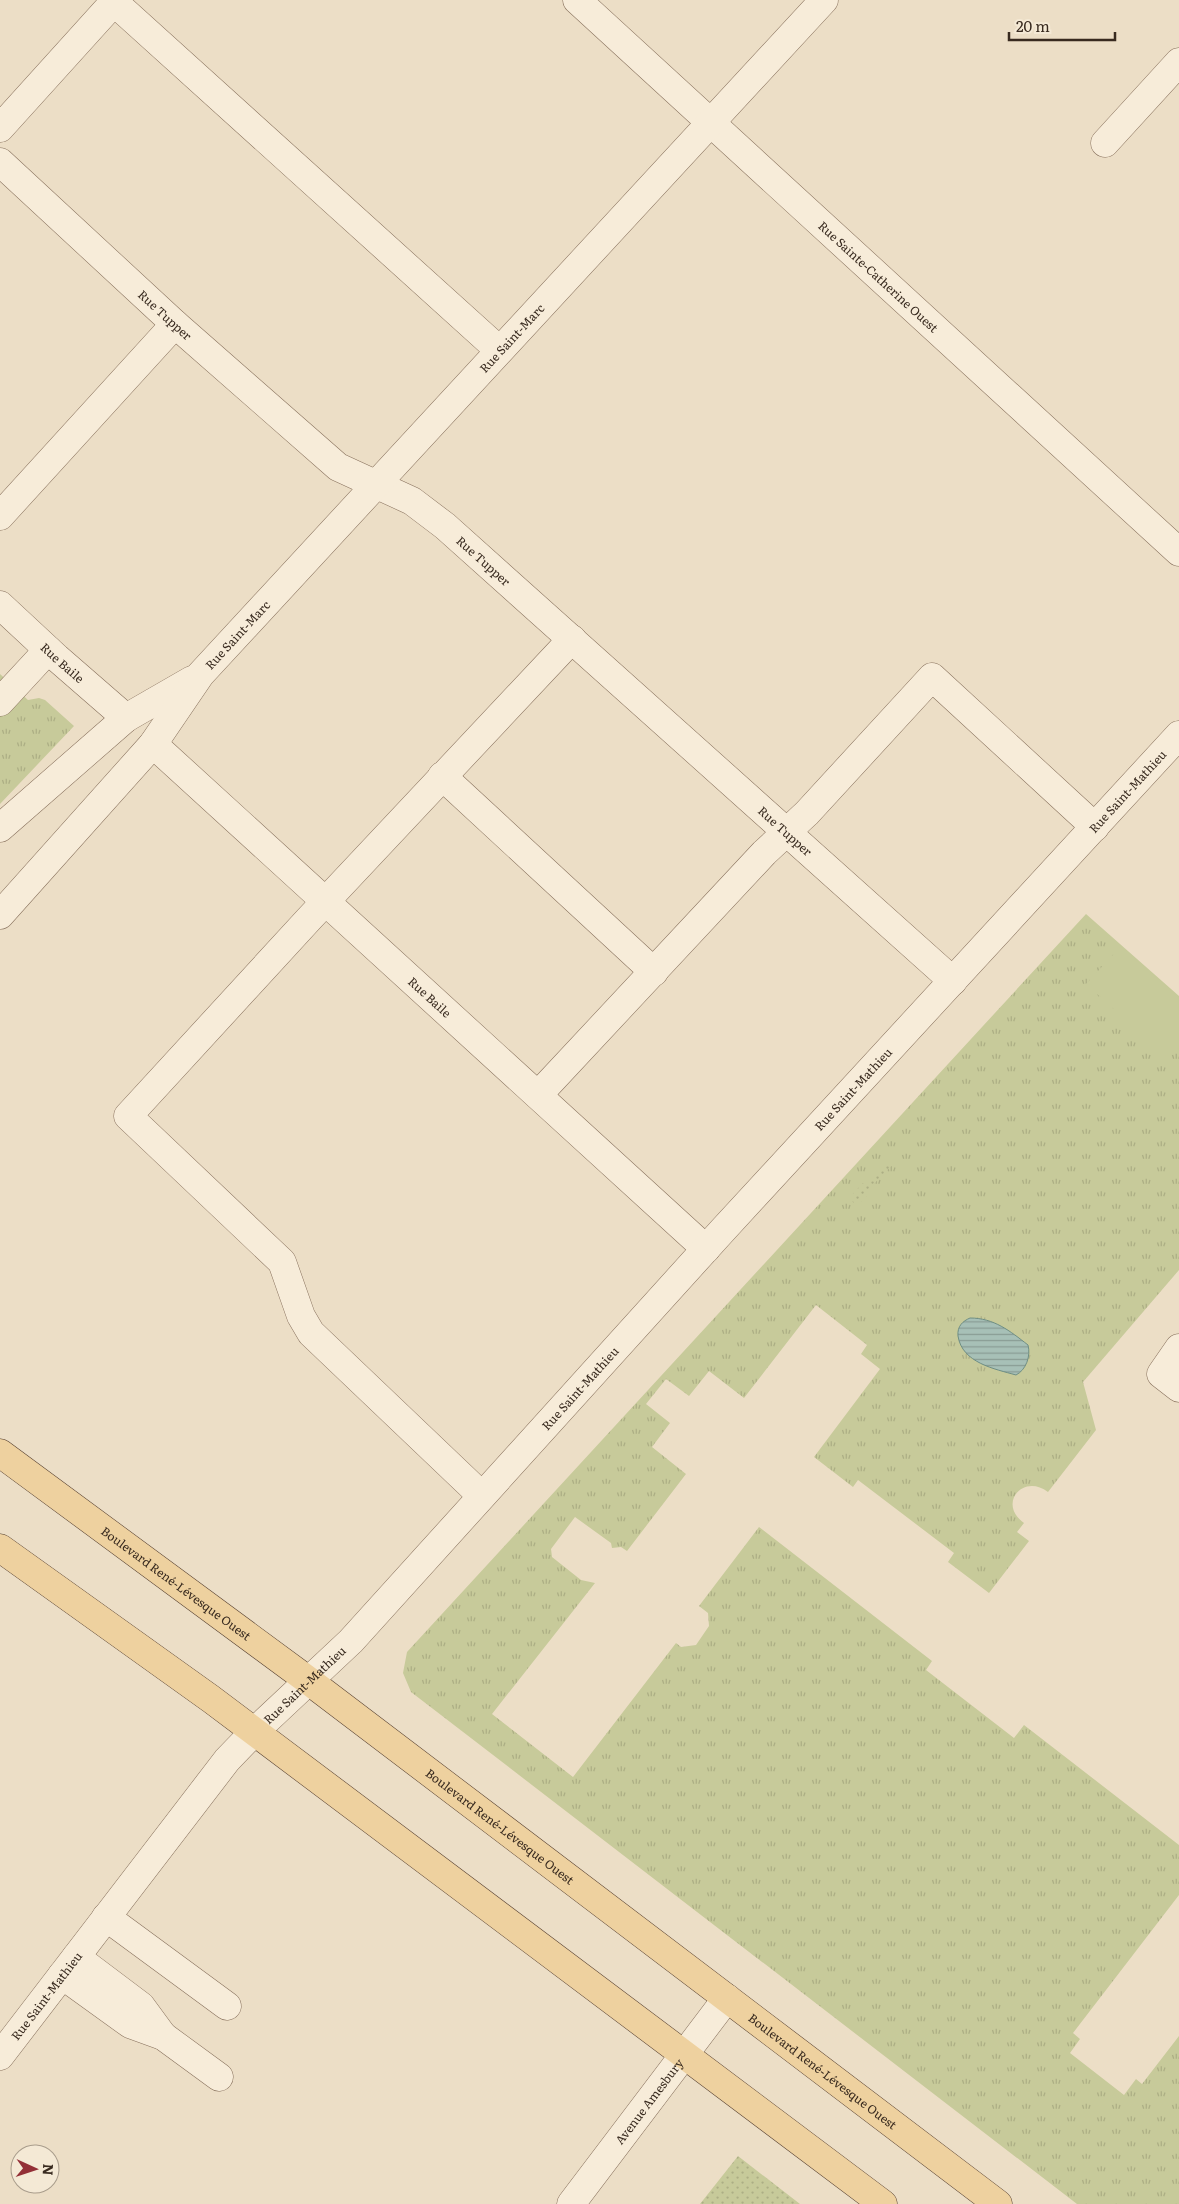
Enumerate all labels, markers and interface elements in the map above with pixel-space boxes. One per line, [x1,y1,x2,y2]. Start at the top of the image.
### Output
scale bar [1009,10,1115,42]
text: 20 m [1016,14,1050,37]
street label: Rue Sainte-Catherine Ouest [814,217,943,336]
street label: Rue Tupper [134,285,196,344]
street label: Rue Saint-Marc [475,299,548,376]
street label: Rue Tupper [453,531,515,590]
street label: Rue Saint-Marc [201,596,274,673]
street label: Rue Baile [37,638,88,687]
street label: Rue Saint-Mathieu [1084,745,1170,837]
street label: Rue Tupper [754,802,817,860]
street label: Rue Baile [404,972,456,1021]
street label: Rue Saint-Mathieu [810,1043,896,1134]
street label: Rue Saint-Mathieu [537,1342,623,1434]
street label: Boulevard René-Lévesque Ouest [98,1522,255,1644]
street label: Rue Saint-Mathieu [259,1641,350,1728]
street label: Boulevard René-Lévesque Ouest [422,1764,578,1888]
street label: Rue Saint-Mathieu [7,1947,86,2044]
street label: Boulevard René-Lévesque Ouest [745,2009,901,2133]
street label: Avenue Amesbury [610,2054,687,2148]
north arrow [10,2144,60,2194]
text: N [39,2163,59,2176]

